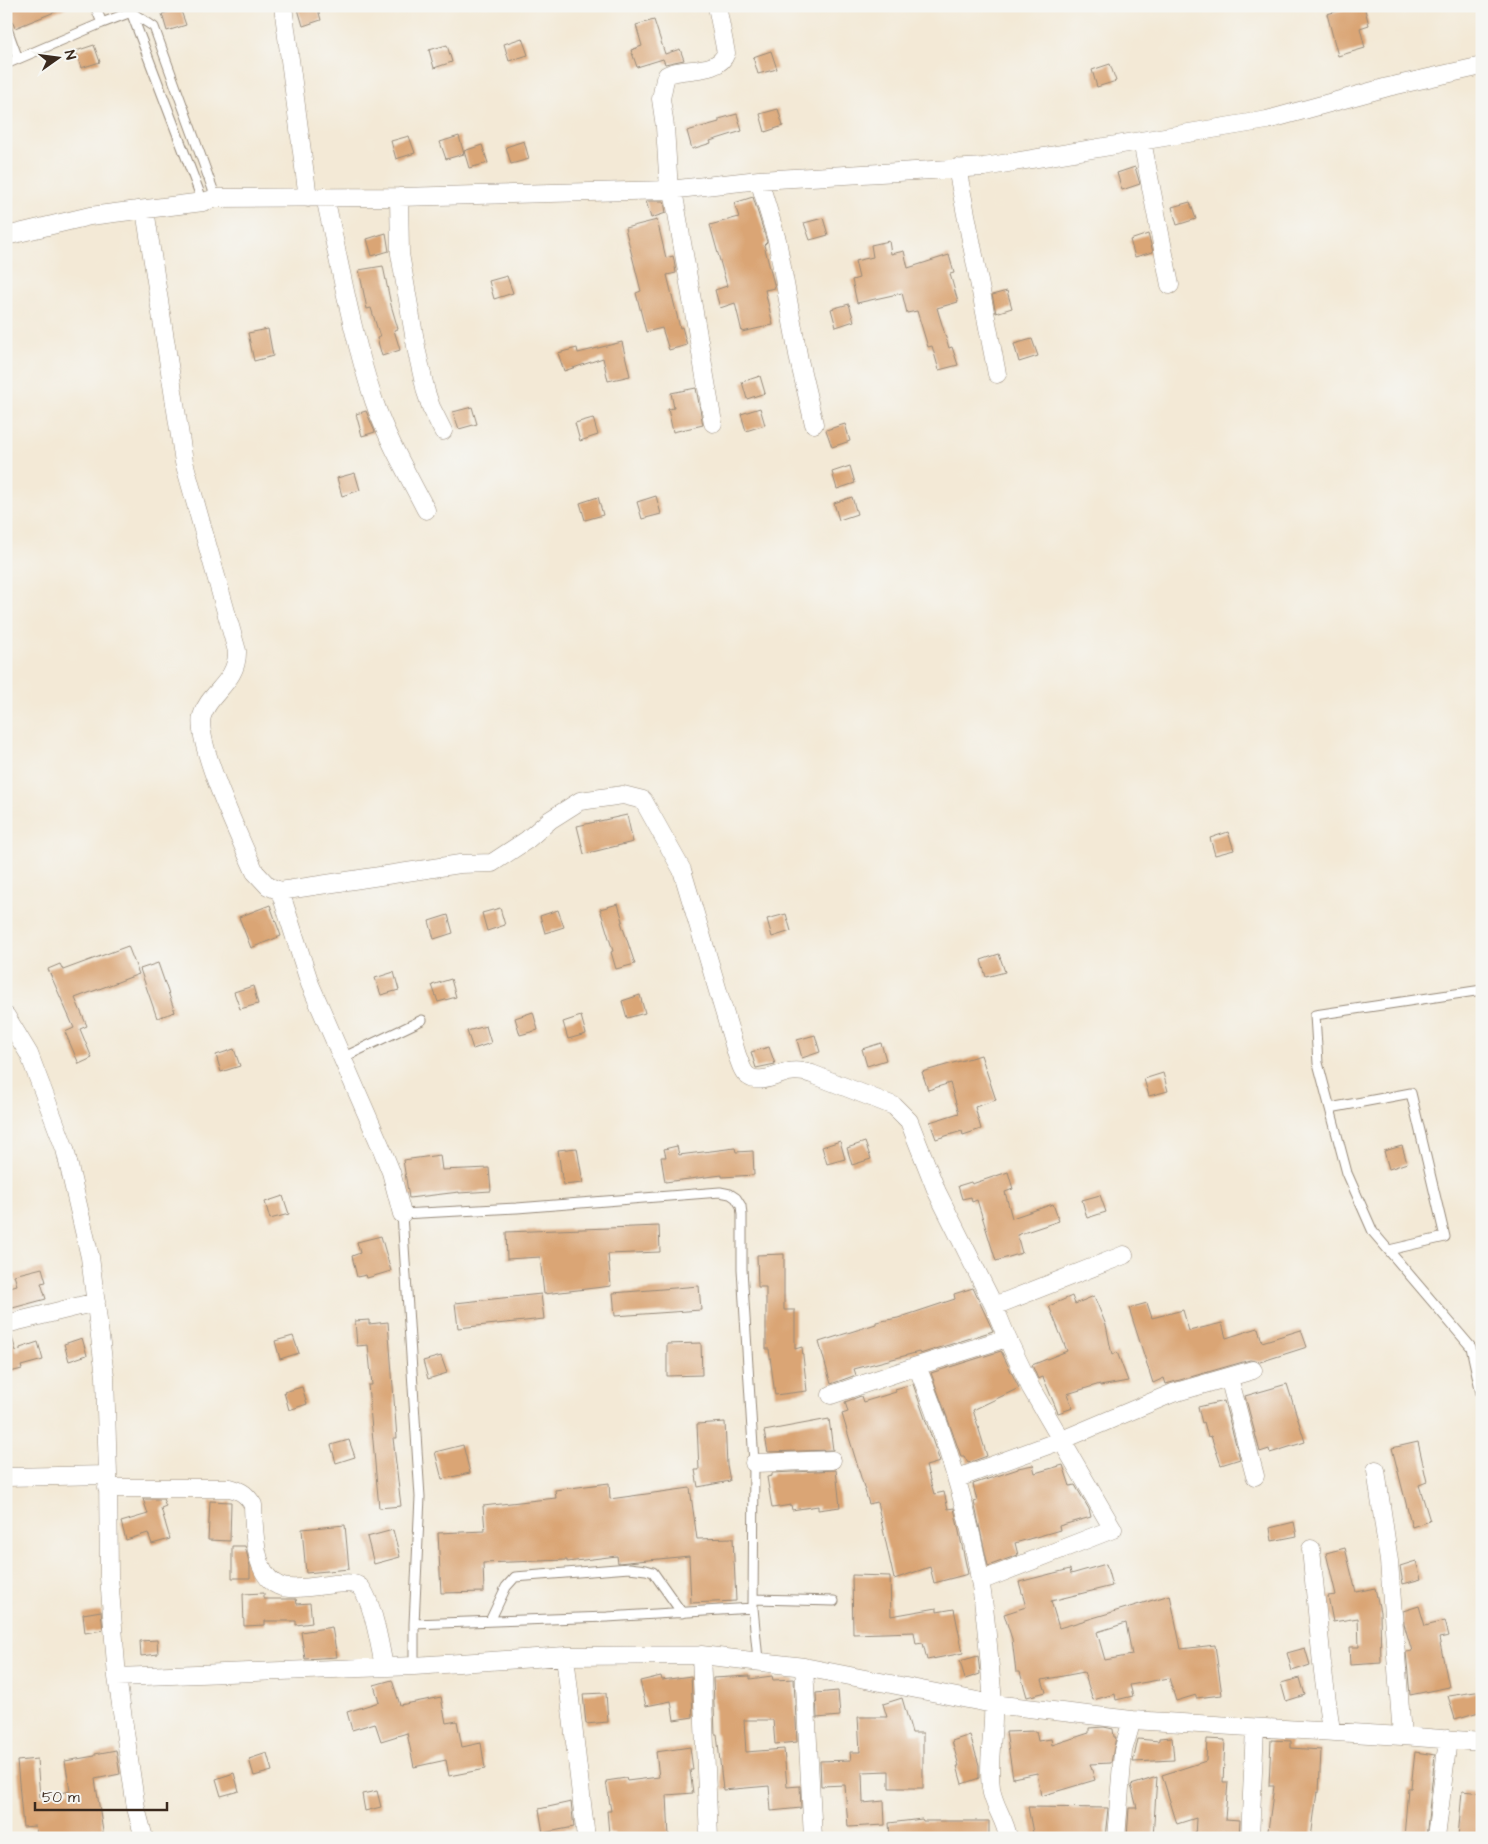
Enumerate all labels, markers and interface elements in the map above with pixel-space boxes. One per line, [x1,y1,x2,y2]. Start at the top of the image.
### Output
north arrow [32,32,82,82]
text: N [59,48,80,62]
scale bar [35,1779,168,1811]
text: 50 m [42,1787,80,1808]

